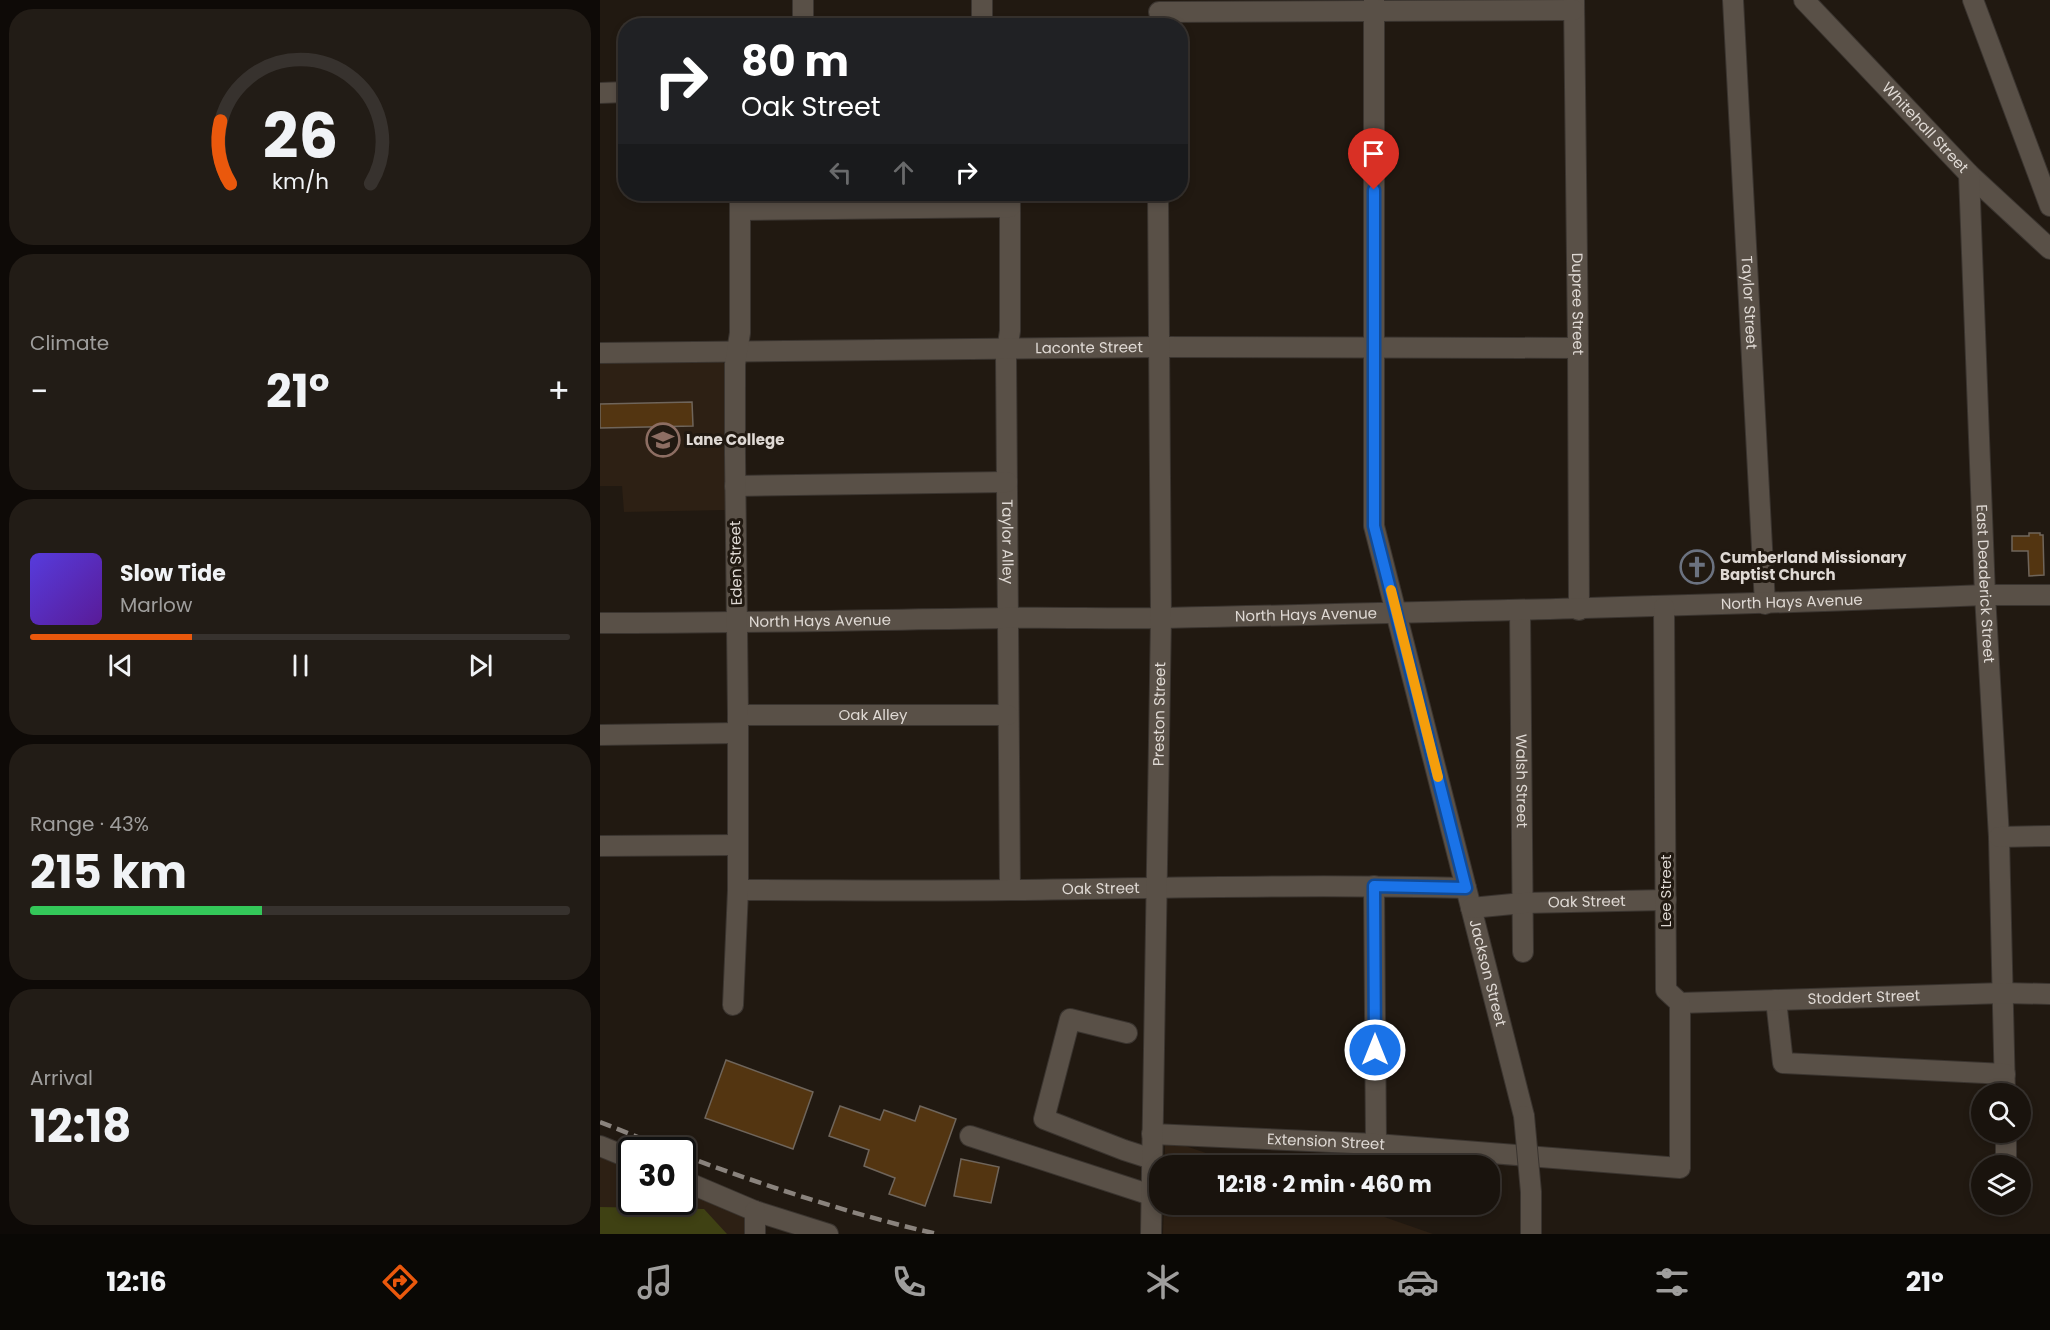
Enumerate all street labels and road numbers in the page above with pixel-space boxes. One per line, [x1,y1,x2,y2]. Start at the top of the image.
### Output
street label: Whitehall Street [1877,77,1974,177]
street label: Dupree Street [1567,253,1589,355]
street label: Taylor Street [1737,255,1762,350]
street label: Laconte Street [1035,336,1143,358]
street label: Taylor Alley [997,499,1019,585]
street label: East Deaderick Street [1972,504,2000,664]
street label: Eden Street [724,520,747,606]
street label: North Hays Avenue [1720,589,1863,614]
street label: North Hays Avenue [1235,602,1377,626]
street label: North Hays Avenue [749,609,891,632]
street label: Preston Street [1148,662,1170,766]
street label: Oak Alley [839,704,908,725]
street label: Walsh Street [1511,734,1533,828]
street label: Lee Street [1655,854,1676,928]
street label: Oak Street [1062,877,1140,899]
street label: Oak Street [1548,890,1626,912]
street label: Jackson Street [1464,917,1512,1029]
street label: Stoddert Street [1807,985,1920,1009]
street label: Extension Street [1266,1128,1386,1155]

